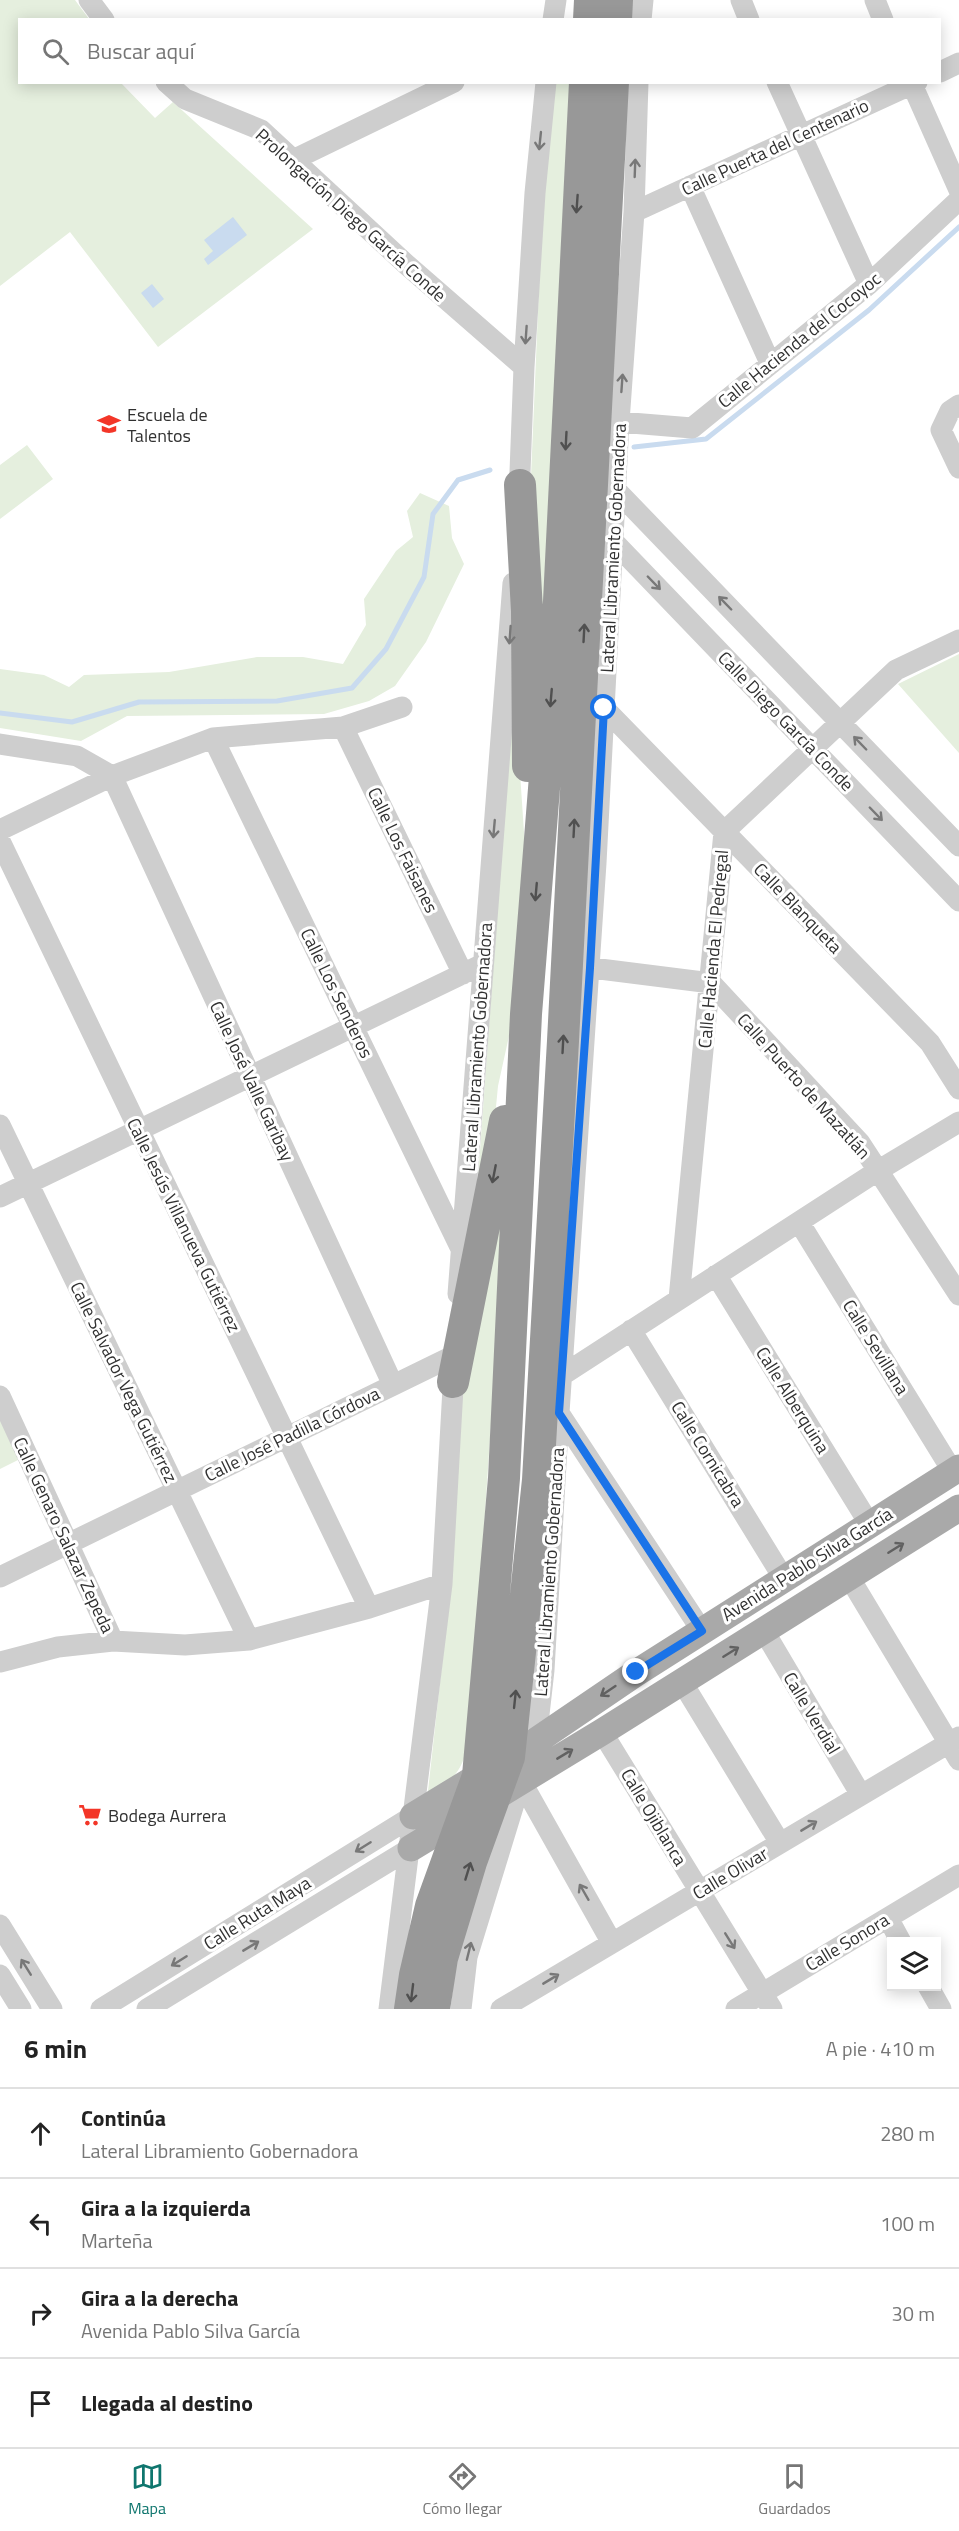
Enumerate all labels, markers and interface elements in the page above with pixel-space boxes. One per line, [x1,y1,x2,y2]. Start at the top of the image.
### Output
search box [18,18,941,84]
text: Buscar aquí [87,34,195,68]
icon: search [39,35,72,68]
street label: Calle Puerta del Centenario [677,92,873,202]
street label: Prolongación Diego García Conde [250,122,452,308]
one-way arrow [534,130,545,150]
one-way arrow [629,158,641,178]
one-way arrow [572,193,583,213]
street label: Calle Hacienda del Cocoyoc [712,265,887,414]
one-way arrow [520,325,531,345]
one-way arrow [616,374,627,394]
place label: Escuela de Talentos [127,401,208,449]
school or university icon: Escuela de Talentos [96,411,122,437]
street label: Lateral Libramiento Gobernadora [593,423,633,673]
one-way arrow [561,430,572,450]
one-way arrow [647,575,661,590]
one-way arrow [717,596,732,611]
one-way arrow [504,624,515,644]
one-way arrow [579,624,590,644]
street label: Calle Diego García Conde [712,645,860,797]
one-way arrow [545,688,556,707]
route start [590,694,616,720]
one-way arrow [853,736,867,751]
street label: Calle Los Faisanes [361,783,445,917]
one-way arrow [869,807,883,822]
one-way arrow [568,818,579,838]
one-way arrow [489,819,500,839]
street label: Calle Hacienda El Pedregal [691,849,735,1049]
street label: Calle Blanqueta [747,856,849,960]
one-way arrow [531,882,542,902]
street label: Lateral Libramiento Gobernadora [455,922,499,1172]
street label: Calle Los Senderos [294,923,380,1063]
street label: Calle José Valle Garibay [203,996,301,1166]
street label: Calle Puerto de Mazatlán [731,1007,877,1165]
one-way arrow [558,1034,569,1054]
street label: Calle Jesús Villanueva Gutiérrez [120,1113,248,1337]
one-way arrow [488,1165,500,1184]
street label: Calle Salvador Vega Gutiérrez [64,1277,184,1487]
street label: Calle Sevillana [836,1294,916,1400]
street label: Calle Alberquina [749,1341,837,1459]
street label: Calle José Padilla Córdova [200,1380,384,1488]
street label: Calle Cornicabra [665,1396,751,1512]
street label: Calle Genaro Salazar Zepeda [7,1433,121,1637]
street label: Lateral Libramiento Gobernadora [527,1447,571,1697]
street label: Avenida Pablo Silva García [716,1500,898,1628]
one-way arrow [887,1541,904,1553]
one-way arrow [722,1645,739,1658]
route end [622,1658,648,1684]
street label: Calle Verdial [777,1667,847,1759]
one-way arrow [601,1685,617,1697]
one-way arrow [510,1689,521,1709]
one-way arrow [556,1748,573,1760]
street label: Calle Ojiblanca [614,1763,694,1871]
supermarket icon: Bodega Aurrera [77,1802,103,1828]
place label: Bodega Aurrera [108,1802,226,1829]
one-way arrow [800,1820,817,1832]
street label: Calle Olivar [687,1840,773,1906]
one-way arrow [355,1842,372,1854]
one-way arrow [464,1862,475,1881]
street label: Calle Ruta Maya [198,1869,316,1957]
one-way arrow [577,1884,589,1901]
street label: Calle Sonora [800,1906,894,1978]
one-way arrow [725,1932,737,1949]
map controls [887,1937,941,1991]
button: layers [887,1937,941,1991]
one-way arrow [242,1939,259,1951]
one-way arrow [464,1942,476,1961]
one-way arrow [171,1954,188,1967]
one-way arrow [20,1959,32,1976]
one-way arrow [542,1973,559,1985]
one-way arrow [407,1982,418,2002]
text: 6 min [24,2029,87,2068]
text: A pie · 410 m [826,2033,935,2064]
text: Continúa [81,2101,166,2135]
icon: ahead [24,2117,57,2150]
text: 280 m [880,2118,935,2149]
text: Lateral Libramiento Gobernadora [81,2135,358,2166]
text: Gira a la izquierda [81,2191,251,2225]
icon: left [24,2207,57,2240]
text: 100 m [880,2208,935,2239]
text: Marteña [81,2225,153,2256]
text: Gira a la derecha [81,2281,238,2315]
icon: right [24,2297,57,2330]
text: 30 m [891,2298,935,2329]
text: Avenida Pablo Silva García [81,2315,300,2346]
text: Llegada al destino [81,2386,253,2420]
icon: arrive [24,2387,57,2420]
tab: Mapa [128,2460,166,2520]
tab: Cómo llegar [422,2460,502,2520]
tab: Guardados [758,2460,831,2520]

